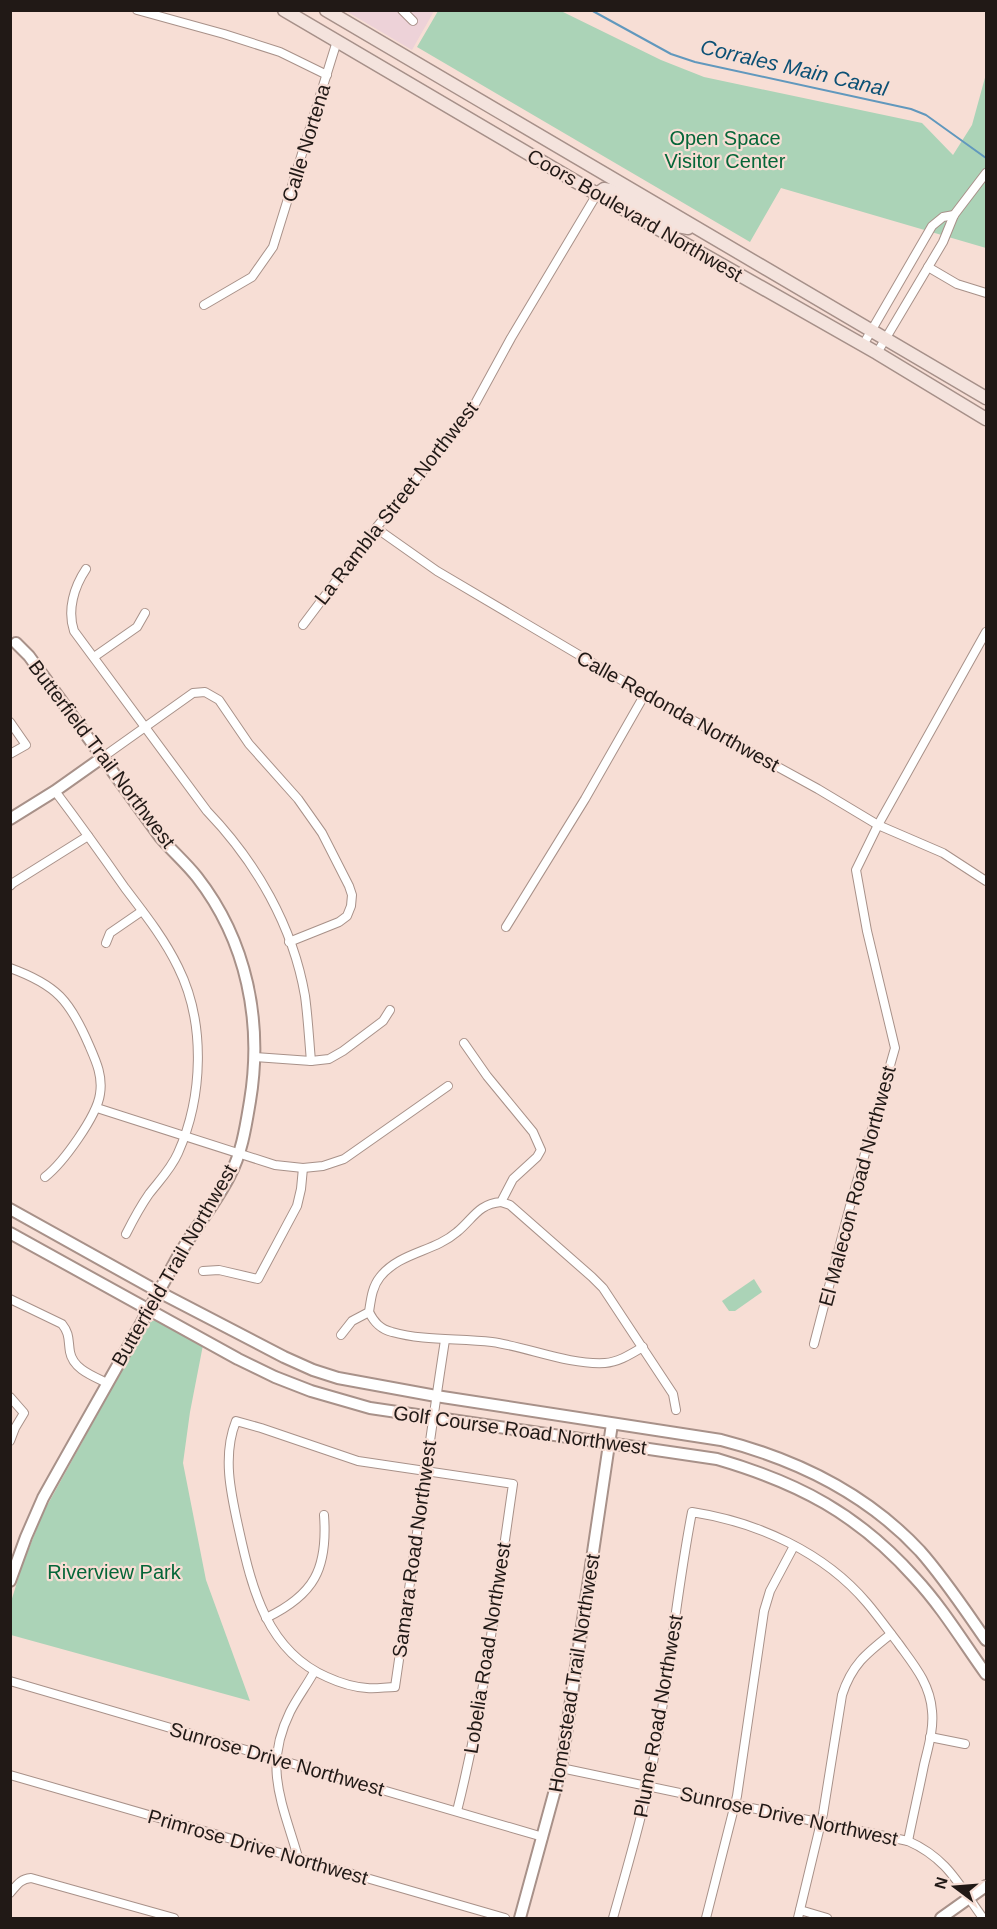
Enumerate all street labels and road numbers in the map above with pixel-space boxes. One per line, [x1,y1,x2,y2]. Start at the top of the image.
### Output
street label: Calle Nortena [278,80,335,205]
street label: Coors Boulevard Northwest [524,144,747,286]
street label: La Rambla Street Northwest [310,397,482,609]
street label: Calle Redonda Northwest [573,646,783,776]
street label: Butterfield Trail Northwest [24,656,180,852]
street label: El Malecon Road Northwest [814,1063,900,1309]
street label: Butterfield Trail Northwest [107,1160,241,1370]
street label: Golf Course Road Northwest [392,1401,649,1459]
street label: Samara Road Northwest [388,1439,440,1659]
street label: Lobelia Road Northwest [459,1540,515,1755]
street label: Homestead Trail Northwest [544,1552,604,1794]
street label: Plume Road Northwest [629,1612,687,1819]
street label: Sunrose Drive Northwest [167,1718,387,1800]
street label: Sunrose Drive Northwest [678,1782,900,1850]
street label: Primrose Drive Northwest [145,1805,371,1889]

